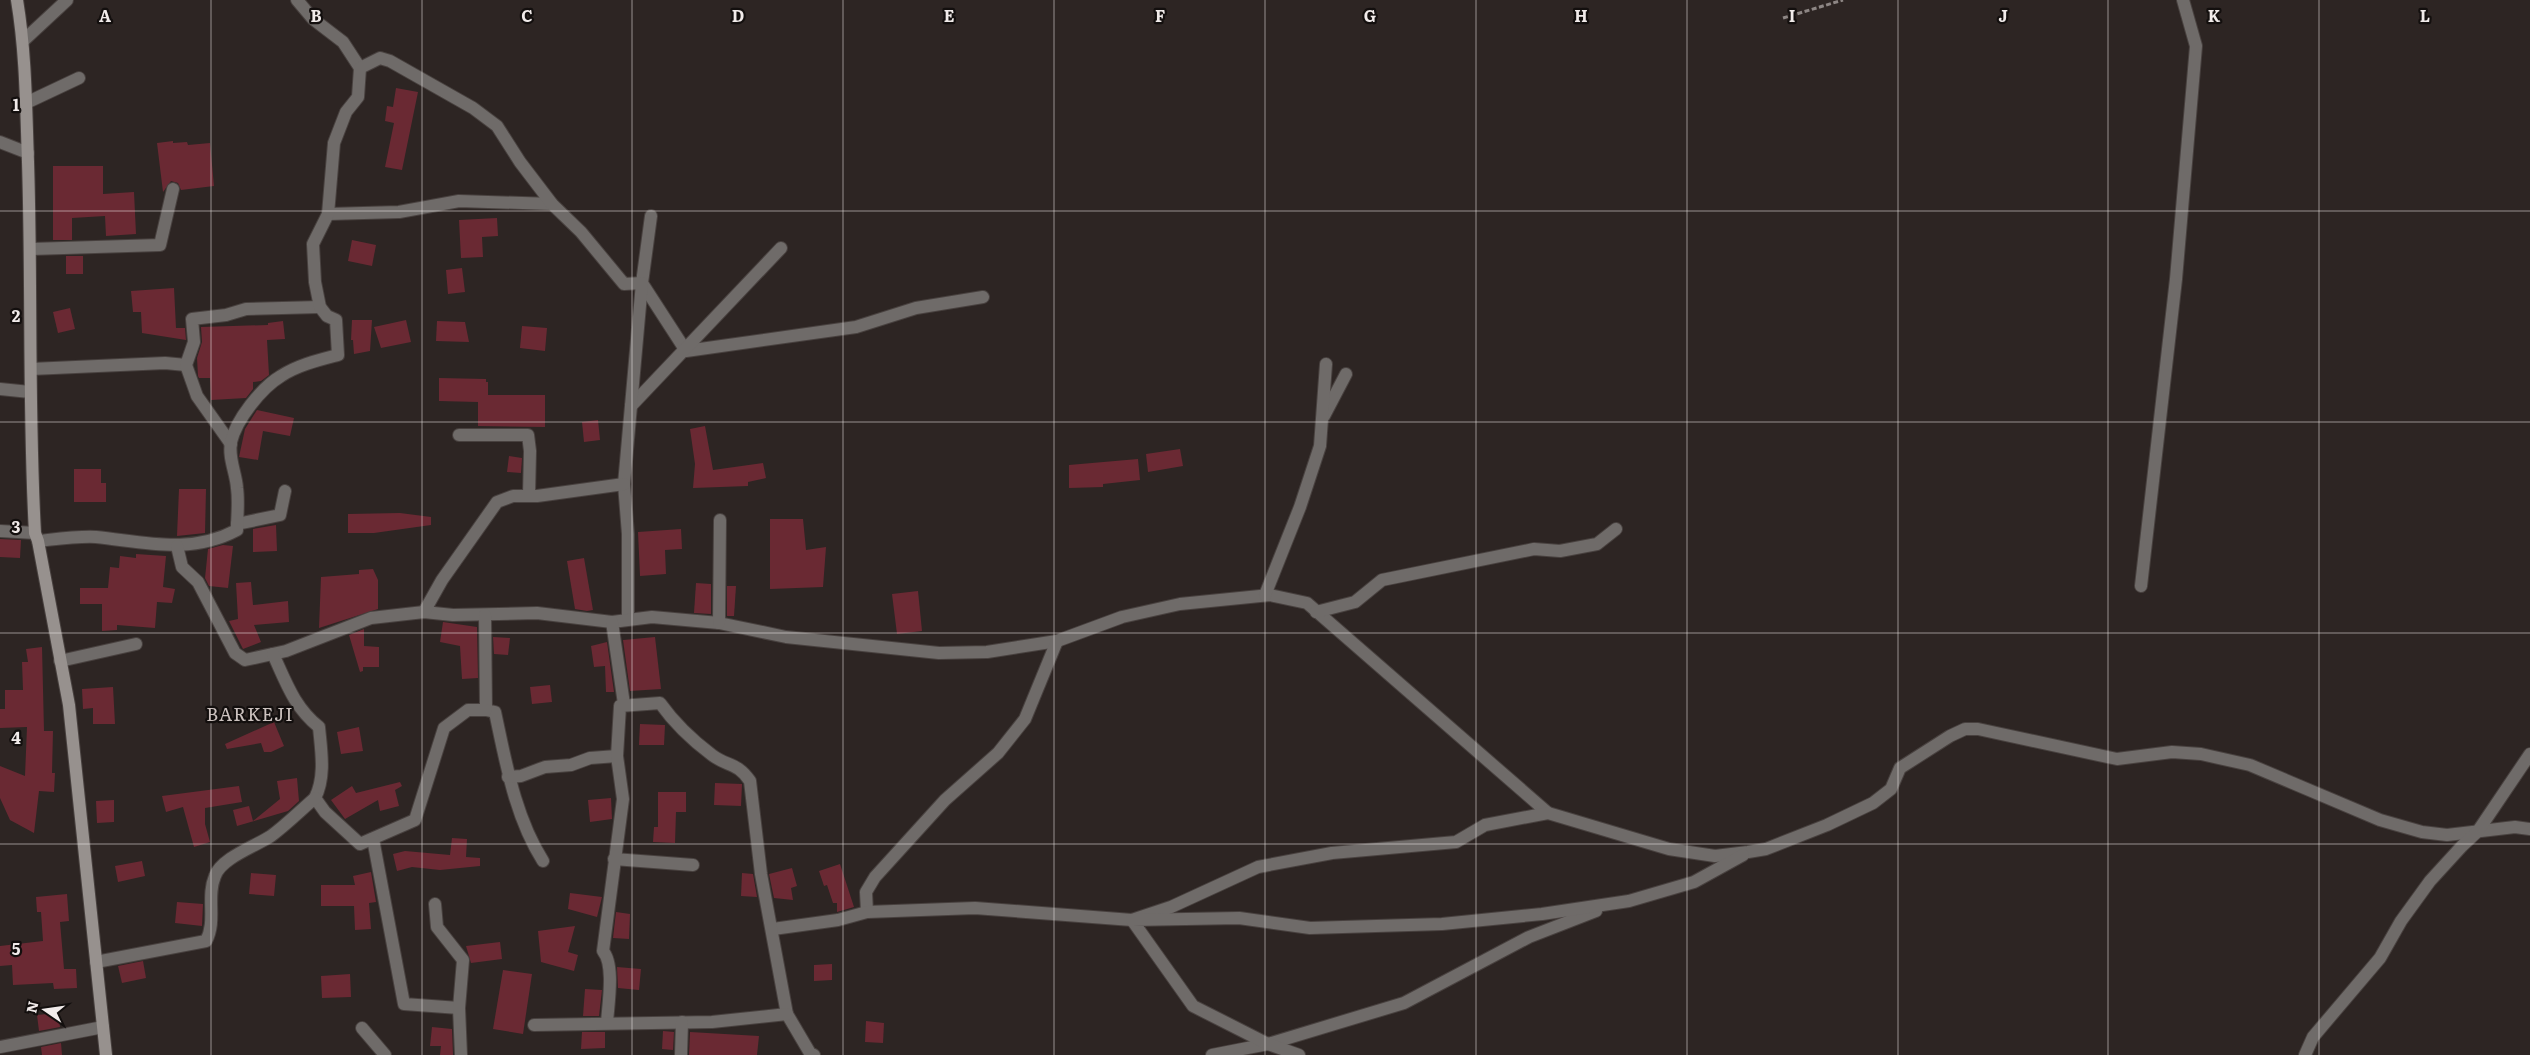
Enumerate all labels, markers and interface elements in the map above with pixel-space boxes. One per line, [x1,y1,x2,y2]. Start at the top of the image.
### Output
text: A [99,3,111,27]
text: B [310,3,322,27]
text: C [521,3,533,27]
text: D [732,3,744,27]
text: E [944,3,955,27]
text: F [1155,3,1165,27]
text: G [1364,3,1376,27]
text: H [1574,3,1588,27]
text: I [1789,3,1795,27]
text: J [1998,3,2008,27]
text: K [2208,3,2221,27]
text: L [2420,3,2430,27]
text: 1 [13,92,20,116]
text: 2 [12,303,21,327]
text: 3 [12,514,21,538]
district label: BARKEJI [206,700,294,727]
text: 4 [11,725,21,749]
text: 5 [12,936,21,960]
north arrow [20,985,70,1035]
text: N [20,999,42,1015]

